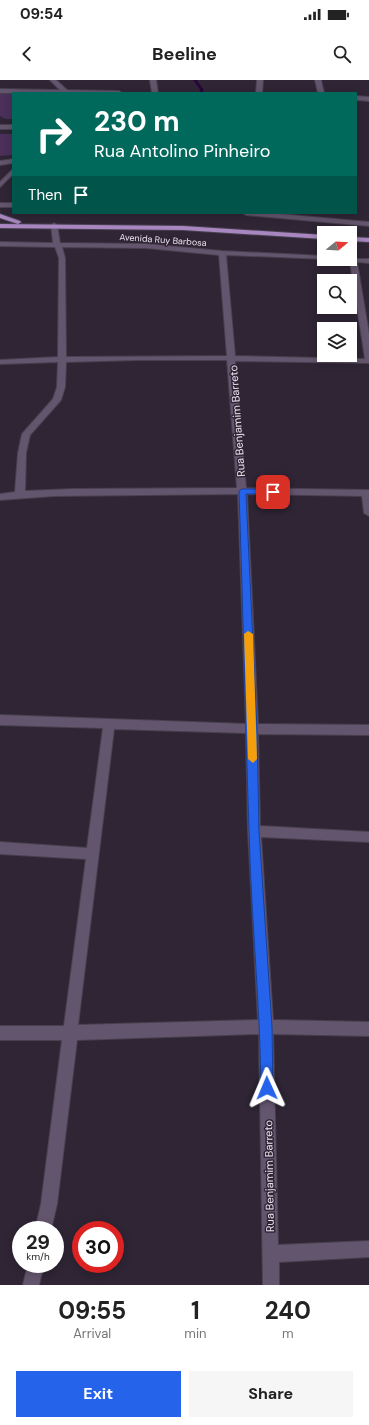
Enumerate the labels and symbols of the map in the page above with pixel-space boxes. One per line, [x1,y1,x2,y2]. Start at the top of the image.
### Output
north arrow [317,226,357,266]
street label: Avenida Ruy Barbosa [119,231,207,249]
street label: Rua Benjamim Barreto [226,365,248,477]
pin [256,475,290,509]
position arrow [246,1067,288,1109]
street label: Rua Benjamim Barreto [261,1120,277,1232]
speed limit sign: 30 [72,1221,124,1273]

